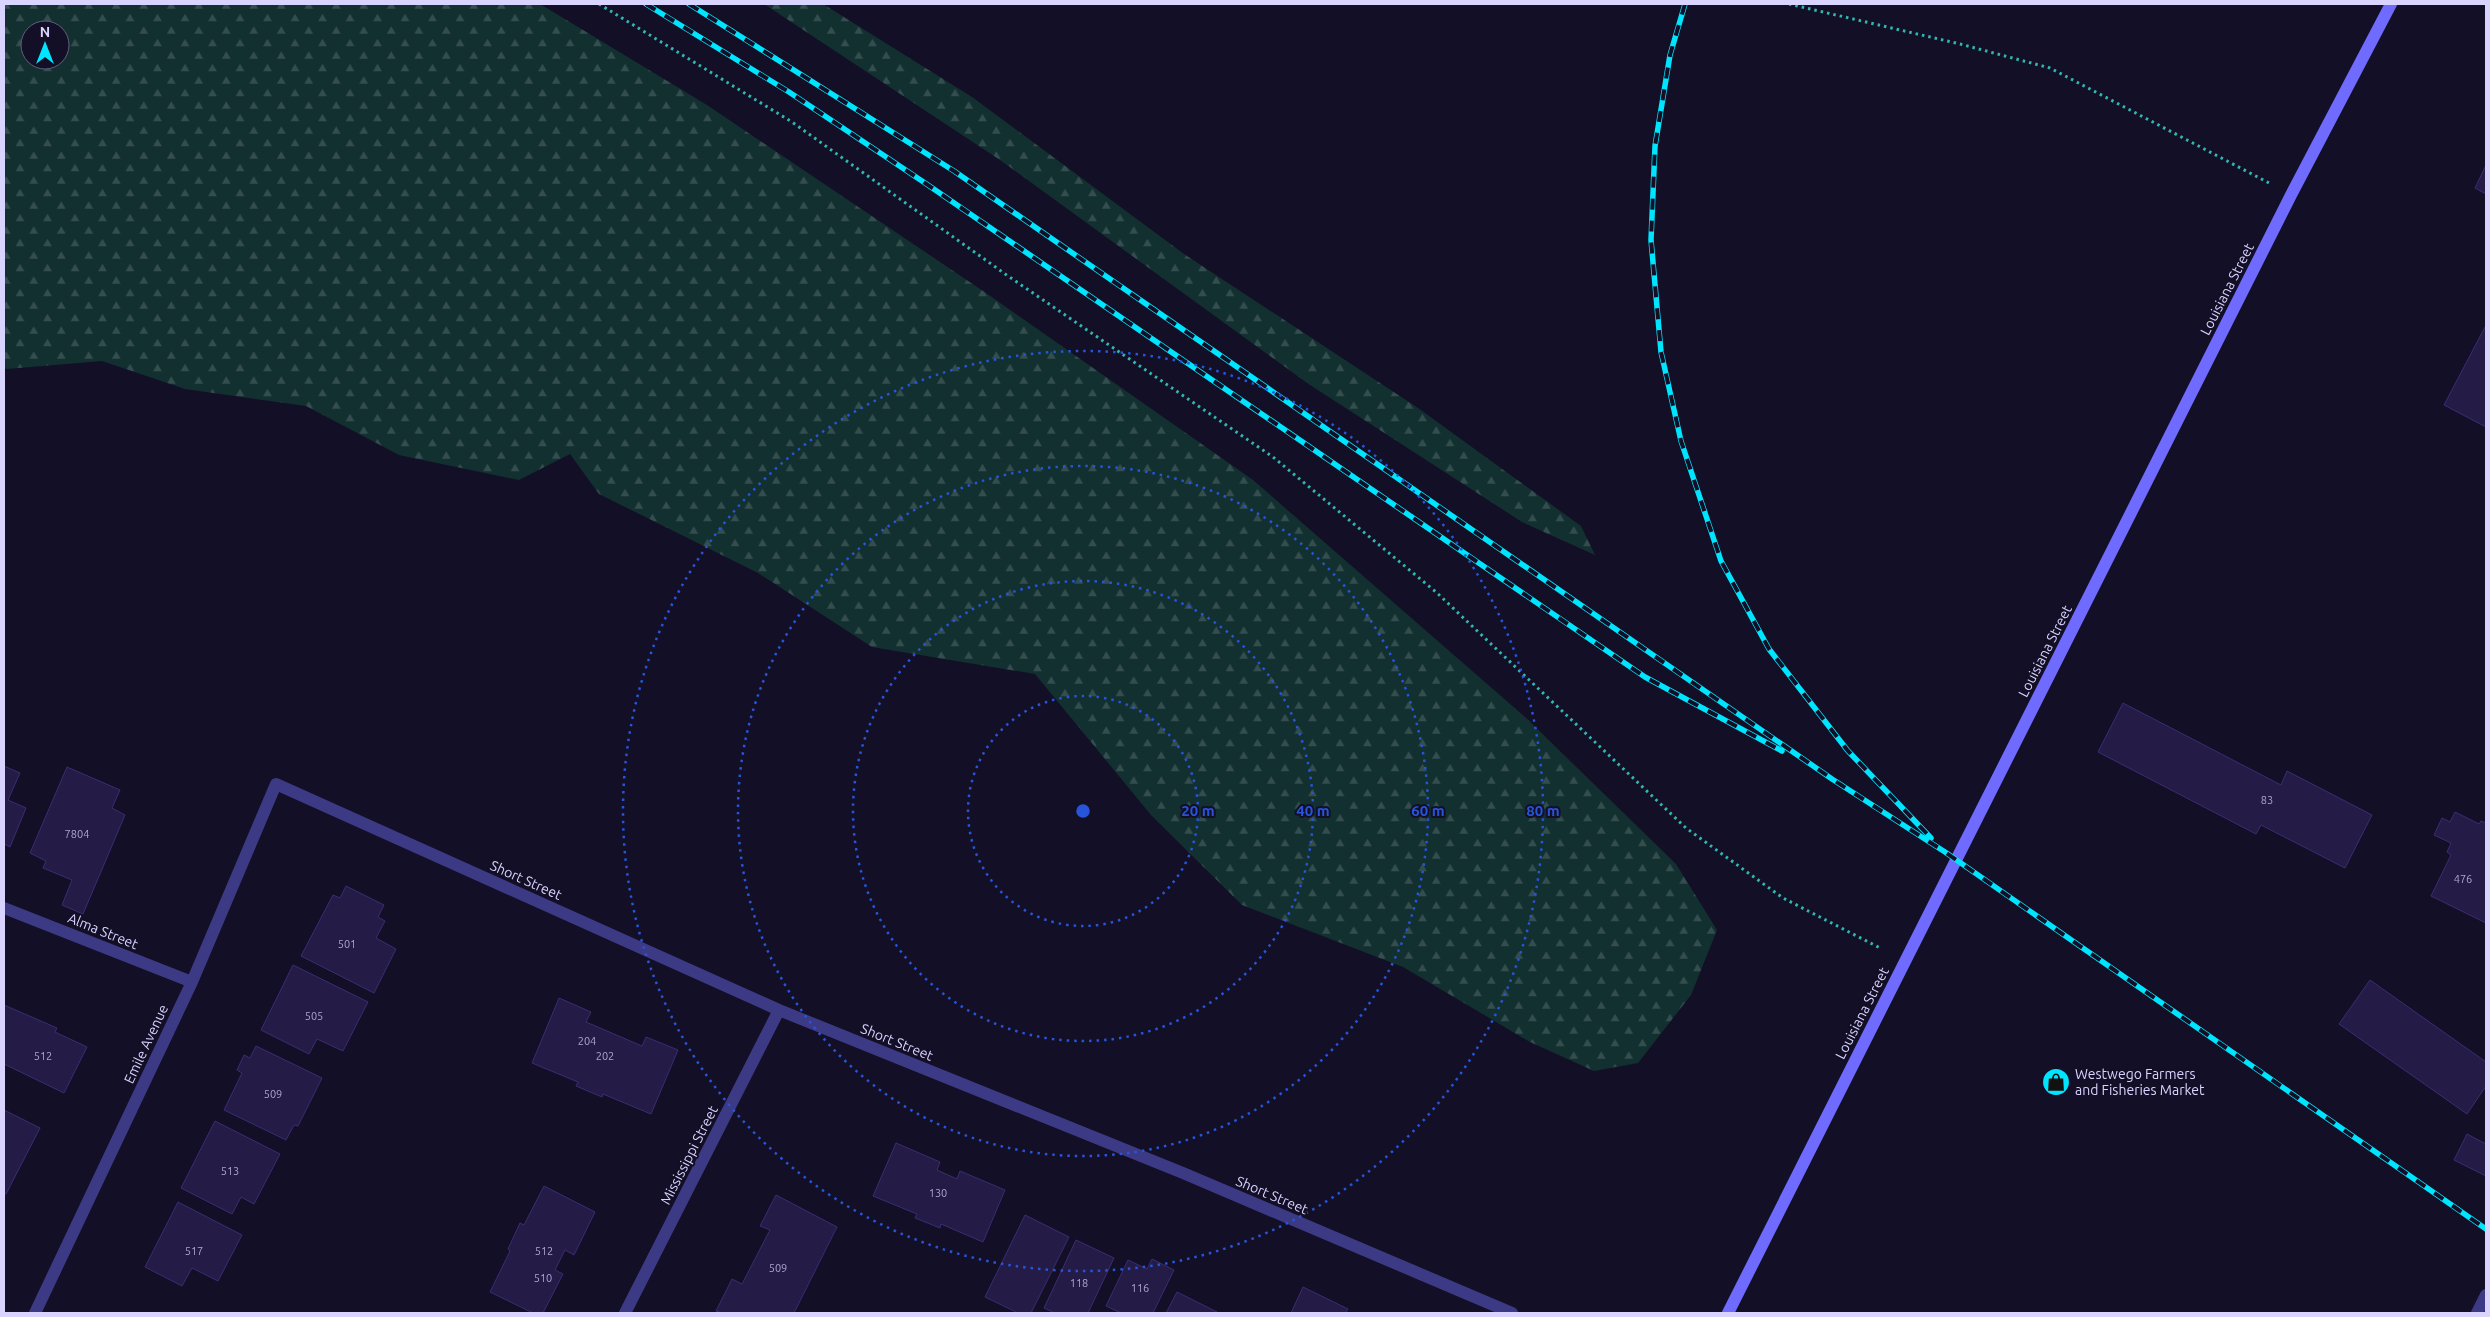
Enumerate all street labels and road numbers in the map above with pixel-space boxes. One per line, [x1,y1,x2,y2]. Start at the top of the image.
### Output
street label: Louisiana Street [2197,240,2257,338]
street label: Louisiana Street [2015,602,2075,700]
street label: Short Street [488,857,565,903]
street label: Alma Street [66,910,141,953]
street label: Louisiana Street [1832,964,1892,1062]
street label: Emile Avenue [121,1002,171,1086]
street label: Short Street [858,1020,936,1064]
street label: Mississippi Street [657,1102,721,1207]
street label: Short Street [1234,1173,1311,1218]

